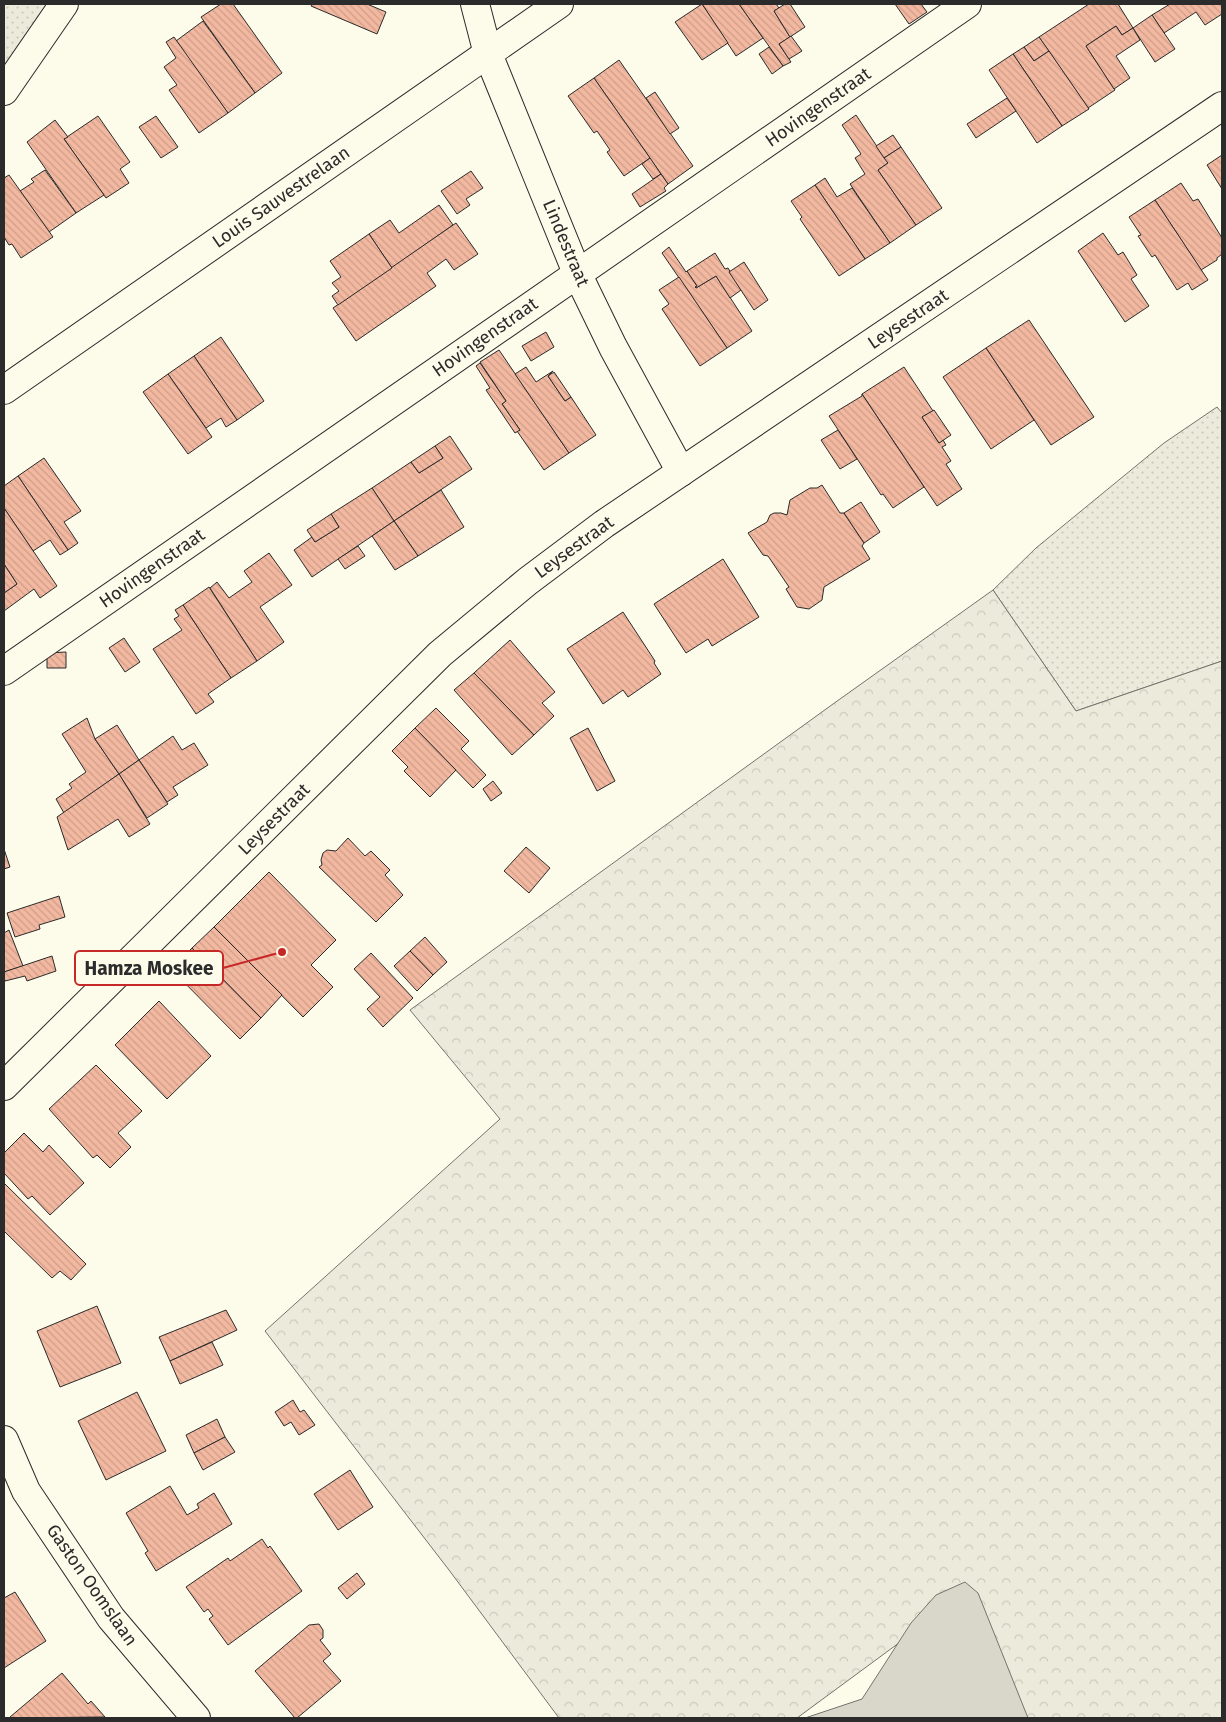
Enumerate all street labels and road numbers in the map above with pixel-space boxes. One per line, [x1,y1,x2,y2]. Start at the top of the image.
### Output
street label: Hovingenstraat [761,62,875,152]
street label: Louis Sauvestrelaan [208,141,354,253]
street label: Lindestraat [538,196,594,290]
street label: Leysestraat [864,284,953,354]
street label: Hovingenstraat [428,292,542,382]
street label: Leysestraat [530,511,618,583]
street label: Hovingenstraat [95,523,209,613]
street label: Leysestraat [234,778,315,859]
street label: Gaston Oomslaan [42,1520,142,1650]

